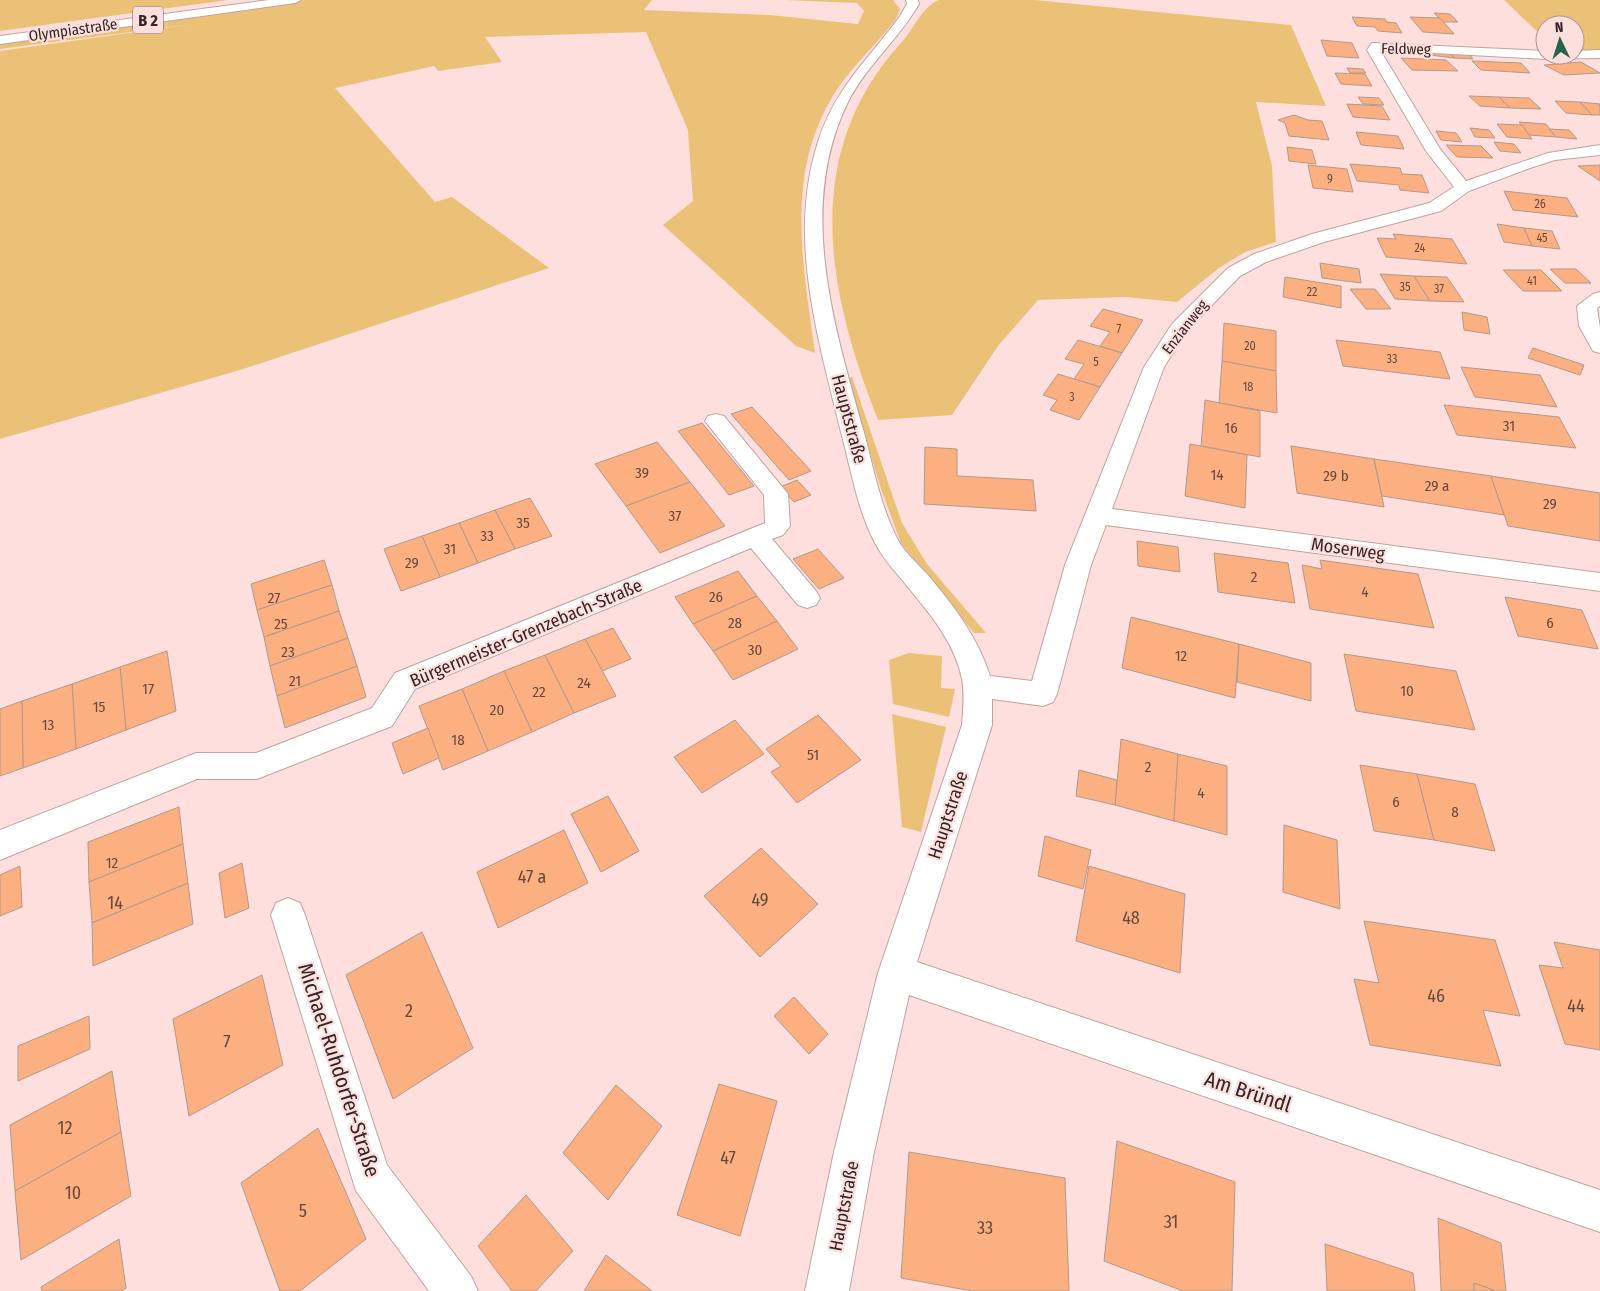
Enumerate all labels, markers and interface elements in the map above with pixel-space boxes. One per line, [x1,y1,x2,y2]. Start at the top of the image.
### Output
road number: B 2 [133,6,163,34]
street label: Olympiastraße [28,15,118,45]
north arrow [1535,15,1585,65]
text: N [1554,19,1564,36]
street label: Feldweg [1381,40,1431,58]
house number: 9 [1327,172,1333,186]
house number: 26 [1534,197,1546,211]
house number: 45 [1536,231,1548,245]
house number: 24 [1415,241,1426,255]
house number: 41 [1527,274,1537,288]
house number: 35 [1400,280,1411,294]
house number: 37 [1434,282,1444,296]
house number: 22 [1307,285,1317,299]
street label: Enzianweg [1158,296,1212,358]
house number: 7 [1117,322,1122,336]
house number: 20 [1244,339,1256,353]
house number: 33 [1387,352,1397,366]
house number: 5 [1093,355,1099,369]
street label: Hauptstraße [827,372,871,466]
house number: 18 [1243,380,1253,394]
house number: 3 [1069,390,1075,404]
house number: 31 [1503,417,1515,435]
house number: 16 [1224,419,1238,437]
house number: 39 [635,464,649,482]
house number: 14 [1210,466,1224,484]
house number: 29 b [1323,467,1349,485]
house number: 29 a [1425,477,1449,495]
house number: 29 [1543,495,1557,513]
house number: 37 [669,507,681,525]
house number: 35 [516,514,530,532]
house number: 33 [480,527,494,545]
street label: Moserweg [1310,533,1387,565]
house number: 31 [444,540,456,558]
house number: 29 [405,554,419,572]
house number: 2 [1251,568,1258,586]
street label: Bürgermeister-Grenzebach-Straße [407,574,645,692]
house number: 4 [1361,583,1369,601]
house number: 26 [709,588,723,606]
house number: 27 [268,589,280,607]
house number: 28 [728,614,742,632]
house number: 6 [1546,614,1554,632]
house number: 25 [274,615,288,633]
house number: 30 [748,641,762,659]
house number: 23 [281,643,295,661]
house number: 12 [1175,647,1188,665]
house number: 21 [289,672,301,690]
house number: 24 [577,674,591,692]
house number: 17 [142,680,154,698]
house number: 10 [1400,682,1414,700]
house number: 22 [532,683,546,701]
house number: 15 [93,698,105,716]
house number: 20 [490,701,504,719]
house number: 13 [42,716,55,734]
house number: 18 [451,731,465,749]
house number: 51 [807,746,819,764]
house number: 2 [1145,758,1152,776]
street label: Hauptstraße [923,768,973,862]
house number: 4 [1197,784,1205,802]
house number: 6 [1392,793,1400,811]
house number: 8 [1451,803,1459,821]
house number: 12 [106,854,119,872]
house number: 47 a [518,866,547,888]
house number: 49 [751,889,769,911]
house number: 14 [107,892,123,914]
house number: 48 [1122,907,1140,929]
street label: Michael-Ruhdorfer-Straße [292,960,386,1180]
house number: 46 [1427,985,1445,1007]
house number: 44 [1567,995,1585,1017]
house number: 2 [405,1000,413,1022]
house number: 7 [223,1031,231,1053]
street label: Am Bründl [1201,1066,1295,1118]
house number: 12 [58,1117,73,1139]
house number: 47 [720,1147,736,1169]
street label: Hauptstraße [824,1159,864,1253]
house number: 10 [65,1182,81,1204]
house number: 5 [299,1200,307,1222]
house number: 31 [1164,1211,1178,1233]
house number: 33 [977,1217,993,1239]

